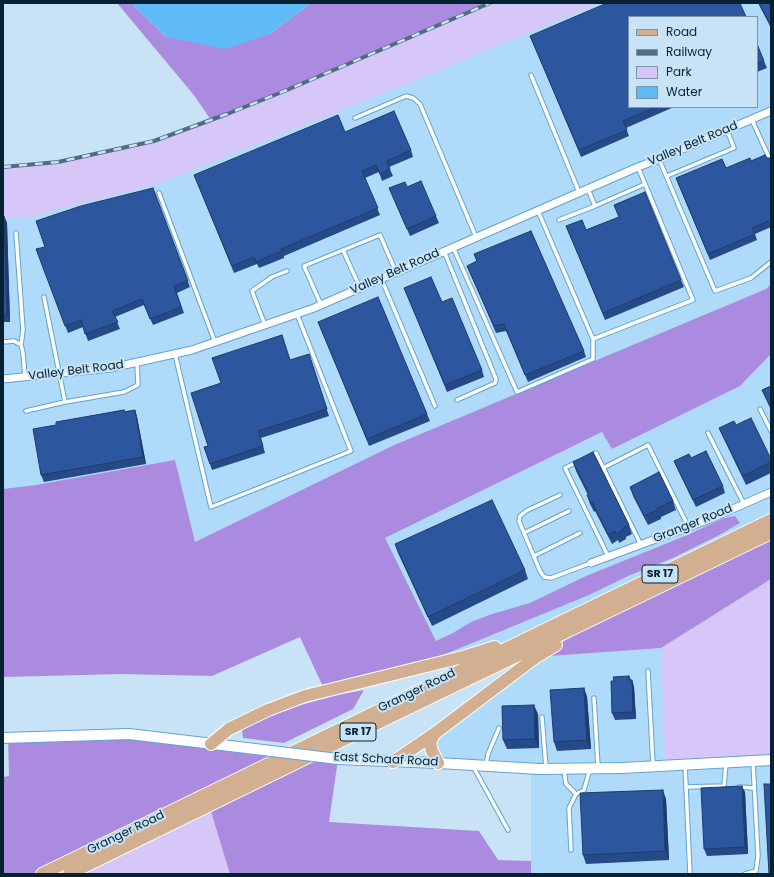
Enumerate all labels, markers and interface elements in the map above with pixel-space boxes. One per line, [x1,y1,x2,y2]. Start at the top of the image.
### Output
legend [628,16,758,108]
text: Road [666,23,697,40]
text: Railway [666,43,712,60]
text: Park [666,63,692,80]
text: Water [666,83,702,100]
street label: Valley Belt Road [646,119,740,169]
street label: Valley Belt Road [348,246,442,298]
street label: Valley Belt Road [27,358,125,384]
street label: Granger Road [651,502,735,546]
road number: SR 17 [642,565,678,583]
street label: Granger Road [376,666,458,716]
road number: SR 17 [340,723,376,741]
street label: East Schaaf Road [333,750,439,770]
street label: Granger Road [85,808,167,858]

